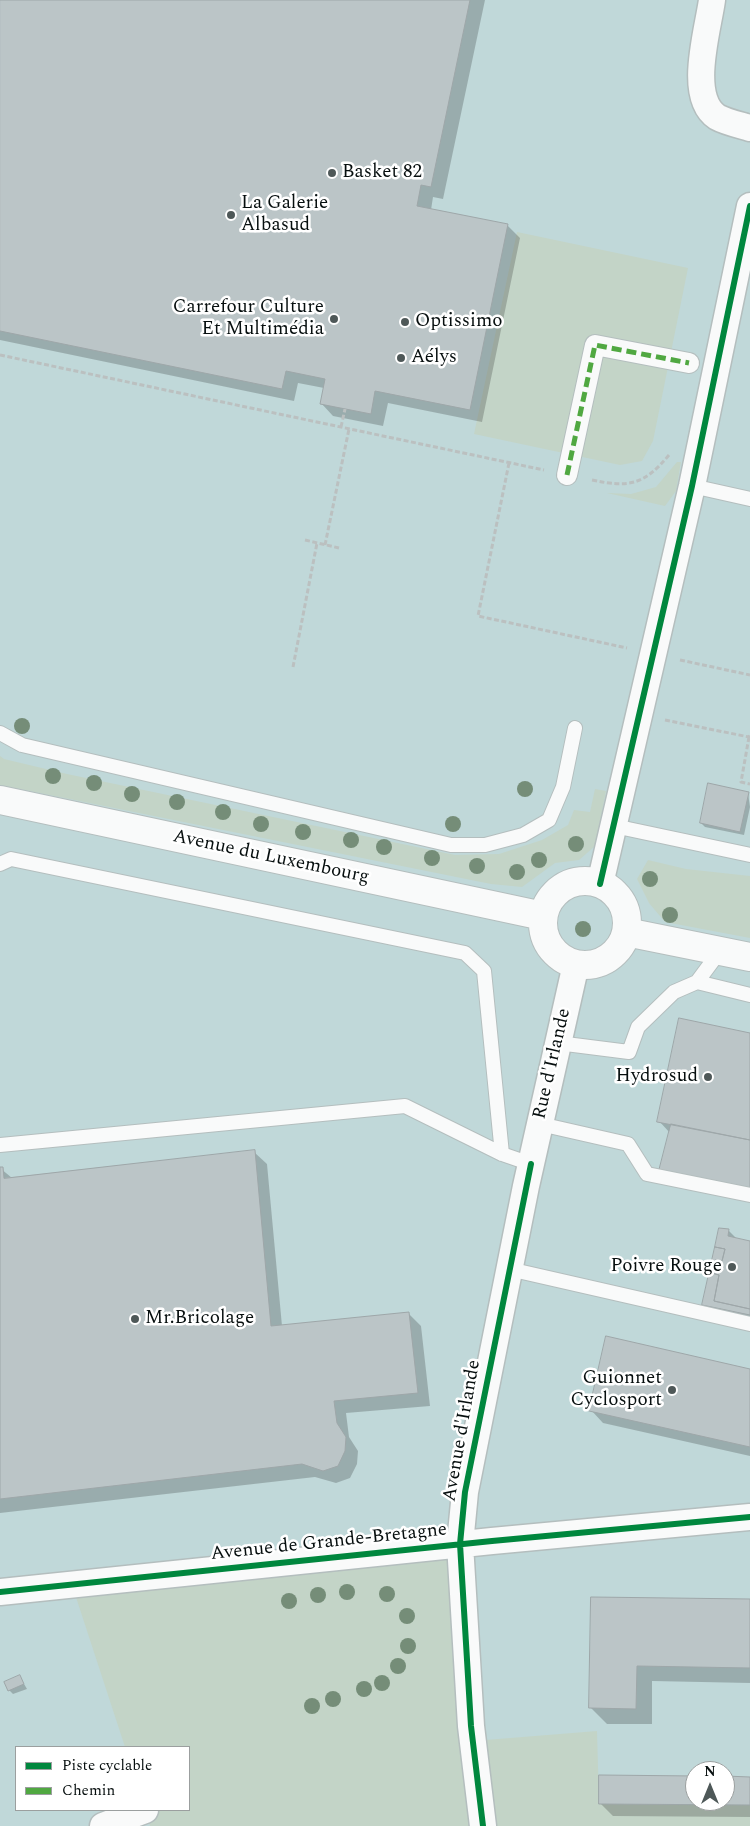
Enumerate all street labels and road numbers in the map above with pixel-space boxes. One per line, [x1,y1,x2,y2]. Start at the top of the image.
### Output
street label: Avenue du Luxembourg [171,826,371,890]
street label: Rue d'Irlande [529,1006,577,1122]
street label: Avenue d'Irlande [439,1358,487,1504]
street label: Avenue de Grande-Bretagne [210,1519,448,1567]

